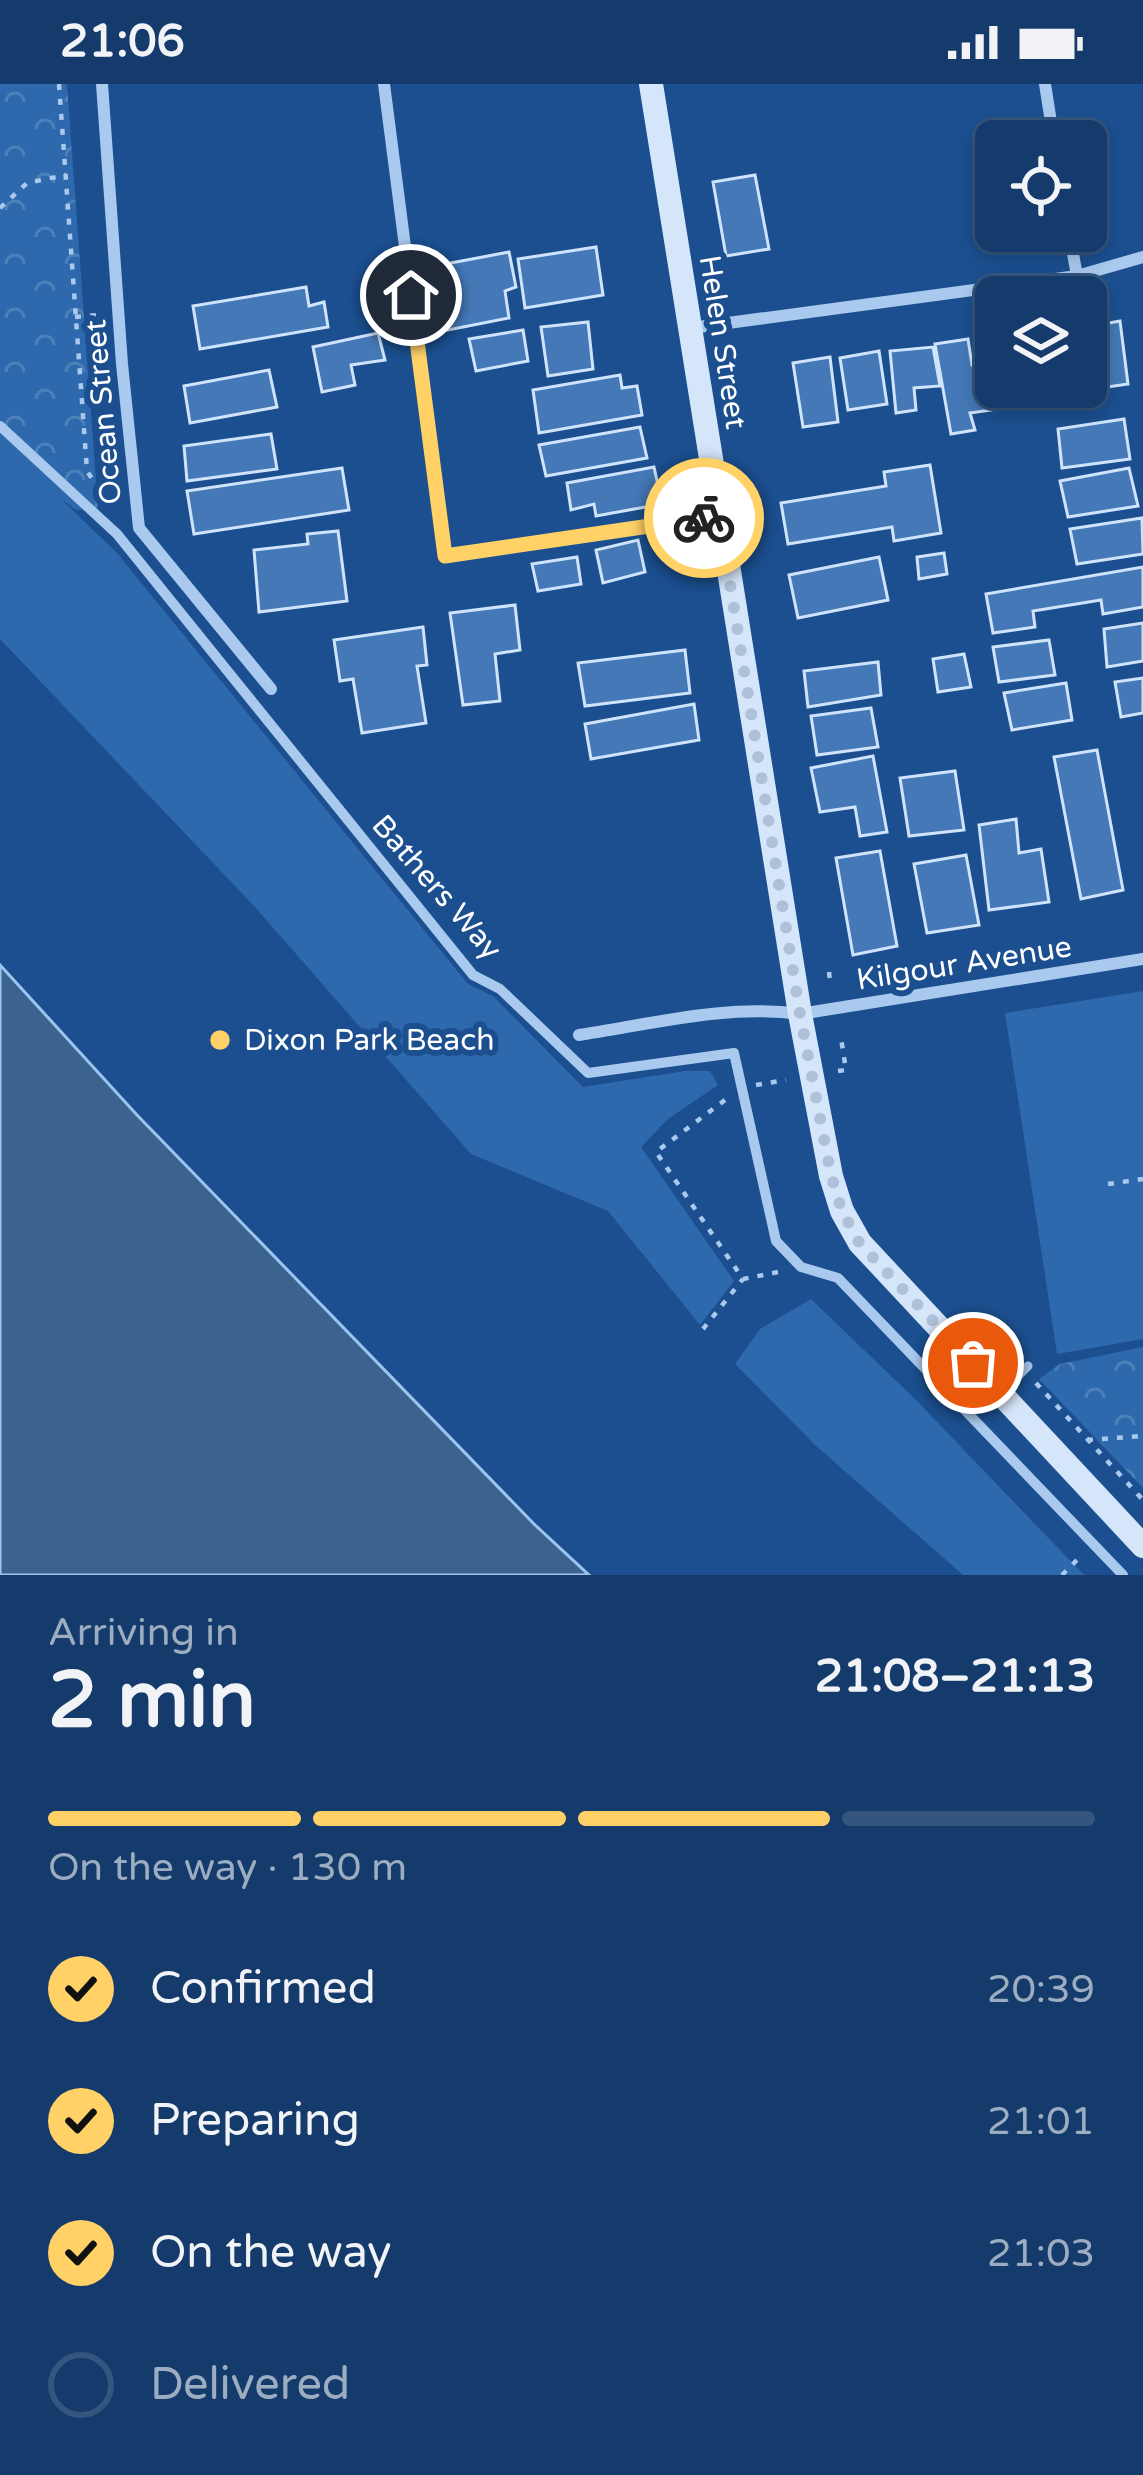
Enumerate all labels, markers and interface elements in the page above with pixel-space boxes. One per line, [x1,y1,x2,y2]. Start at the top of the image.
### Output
text: 21:06 [60,15,185,69]
map controls [975,120,1107,408]
button: locate [975,120,1107,252]
pin [360,244,462,346]
street label: Helen Street [691,253,755,432]
icon: home [378,262,444,328]
button: layers [975,276,1107,408]
street label: Ocean Street [77,318,130,506]
courier [644,458,764,578]
icon: bike [671,485,737,551]
street label: Bathers Way [364,807,509,967]
street label: Kilgour Avenue [854,928,1074,999]
place label: Dixon Park Beach [244,1022,494,1059]
marker: Dixon Park Beach [207,1027,233,1053]
pin [922,1312,1024,1414]
icon: bag [940,1330,1006,1396]
text: Arriving in [48,1609,239,1656]
text: 21:08–21:13 [815,1650,1095,1704]
text: 2 min [48,1654,256,1748]
text: On the way · 130 m [48,1844,407,1891]
icon: check [48,1956,114,2022]
text: Confirmed [150,1962,376,2016]
text: 20:39 [987,1966,1095,2013]
icon: check [48,2088,114,2154]
text: Preparing [150,2094,360,2148]
text: 21:01 [987,2098,1095,2145]
icon: check [48,2220,114,2286]
text: On the way [150,2226,391,2280]
text: 21:03 [987,2230,1095,2277]
text: Delivered [150,2358,350,2412]

